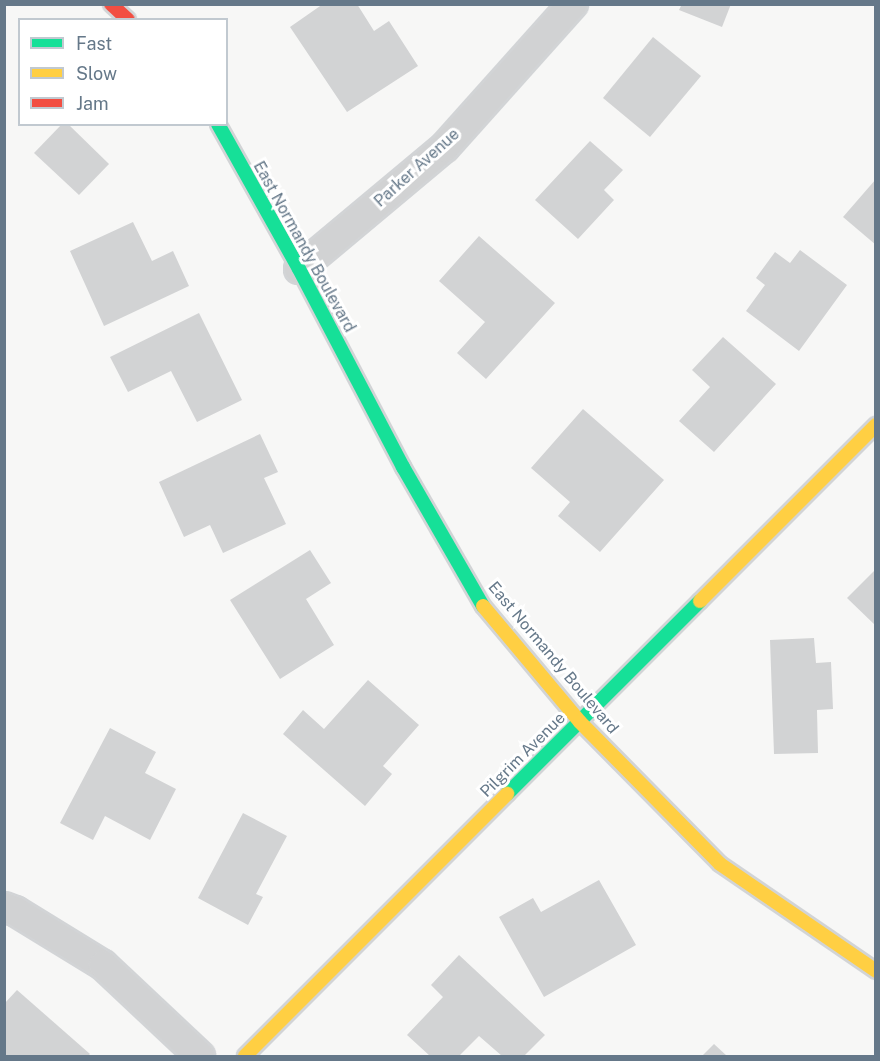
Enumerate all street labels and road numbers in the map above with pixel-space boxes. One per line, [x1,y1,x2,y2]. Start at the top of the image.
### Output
street label: Parker Avenue [370,125,464,211]
street label: East Normandy Boulevard [249,158,359,336]
street label: East Normandy Boulevard [484,578,622,738]
street label: Pilgrim Avenue [477,709,569,801]

